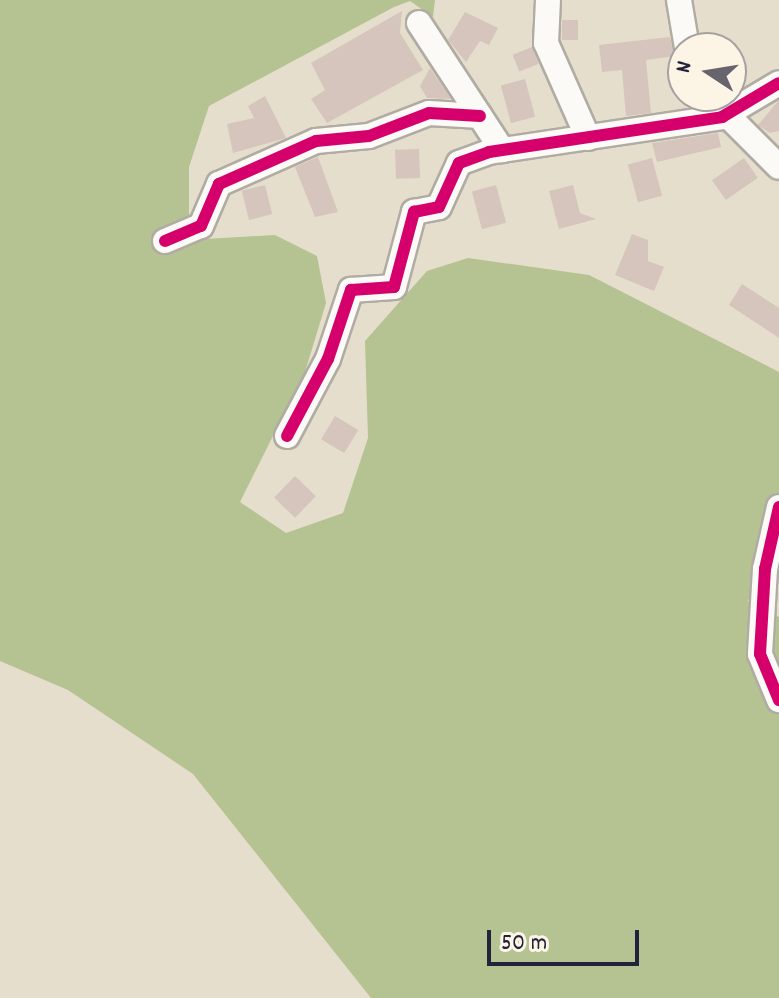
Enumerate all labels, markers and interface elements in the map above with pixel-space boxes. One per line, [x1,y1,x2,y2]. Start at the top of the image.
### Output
north arrow [667,32,747,112]
text: N [669,59,701,76]
scale bar [491,914,643,964]
text: 50 m [501,927,547,961]

